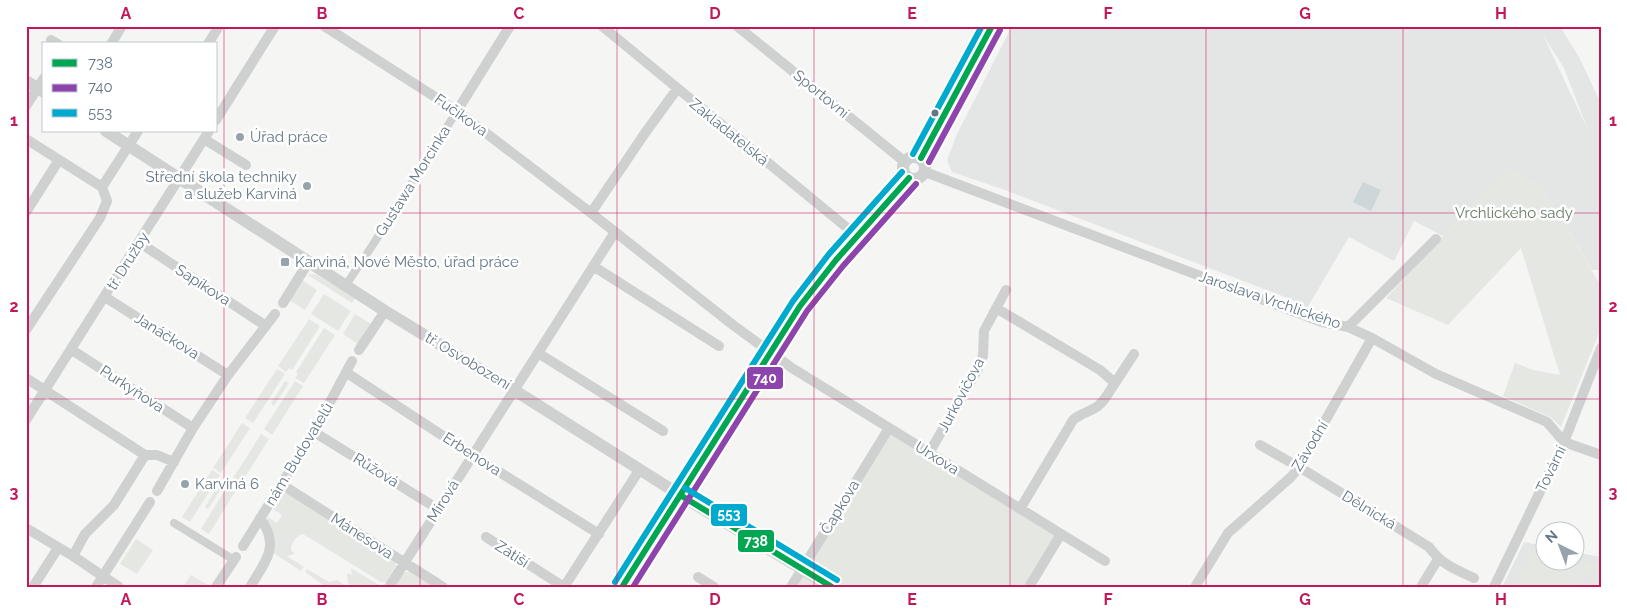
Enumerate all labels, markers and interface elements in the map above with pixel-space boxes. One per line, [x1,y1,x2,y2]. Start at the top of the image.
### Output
text: A [121,4,132,23]
text: B [317,4,328,23]
text: C [514,4,525,23]
text: D [709,4,721,23]
text: E [907,4,917,23]
text: F [1103,4,1113,23]
text: G [1299,4,1311,23]
text: H [1495,4,1507,23]
legend [42,42,218,132]
text: 738 [88,54,113,72]
street label: Sportovní [790,66,853,122]
text: 740 [88,78,113,96]
street label: Fučíkova [431,90,491,140]
street label: Zakladatelská [686,95,772,169]
text: 553 [88,104,112,122]
unlabelled marker [930,108,940,118]
text: 1 [10,111,18,130]
text: 1 [1609,111,1617,130]
street label: Gustawa Morcinka [372,122,454,240]
place label: Úřad práce [250,128,328,146]
marker: Úřad práce [234,131,246,143]
place label: Střední škola techniky a služeb Karviná [145,168,297,203]
marker: Střední škola techniky a služeb Karviná [301,180,313,192]
park label: Vrchlického sady [1455,204,1573,222]
street label: tř. Družby [103,229,153,293]
place label: Karviná, Nové Město, úřad práce [295,253,519,271]
marker: Karviná, Nové Město, úřad práce [279,256,291,268]
street label: Sapíkova [172,261,234,309]
street label: Jaroslava Vrchlického [1197,267,1343,333]
text: 2 [9,297,19,316]
text: 2 [1608,297,1618,316]
street label: Janáčkova [131,309,203,363]
street label: tř. Osvobození [422,328,515,394]
street label: Jurkovičova [934,355,988,435]
street label: Purkyňova [96,362,168,416]
line badge: 740 [746,366,784,390]
text: 740 [753,370,777,386]
street label: nám. Budovatelů [261,399,337,509]
street label: Závodní [1288,417,1332,474]
street label: Erbenova [440,429,504,479]
street label: Urxova [912,438,962,478]
street label: Tovární [1532,442,1570,495]
street label: Růžová [350,449,402,491]
place label: Karviná 6 [195,475,259,493]
street label: Čapkova [816,476,863,537]
street label: Mírová [423,477,463,525]
marker: Karviná 6 [179,478,191,490]
text: 3 [10,483,19,502]
text: 3 [1609,483,1618,502]
street label: Dělnická [1339,487,1399,533]
line badge: 553 [710,503,748,527]
text: 553 [717,506,741,522]
street label: Mánesova [327,509,397,563]
north arrow [1534,520,1584,570]
text: N [1542,527,1561,546]
line badge: 738 [737,529,775,553]
text: 738 [744,533,768,549]
street label: Zátiší [492,537,533,572]
text: A [121,590,132,609]
text: B [317,590,328,609]
text: C [514,590,525,609]
text: D [709,590,721,609]
text: E [907,590,917,609]
text: F [1103,590,1113,609]
text: G [1299,590,1311,609]
text: H [1495,590,1507,609]

